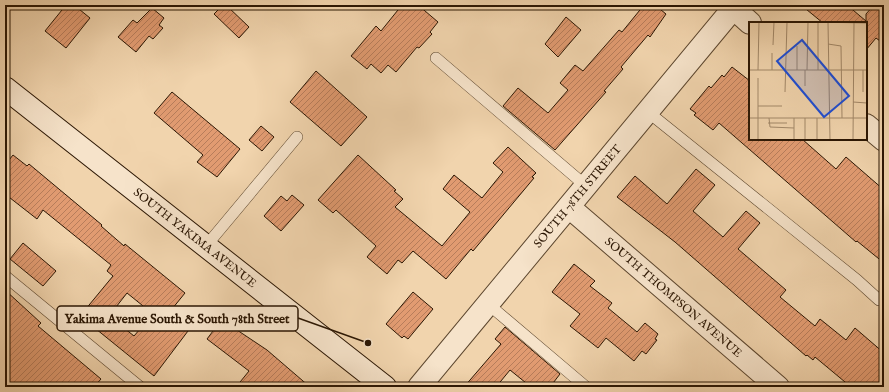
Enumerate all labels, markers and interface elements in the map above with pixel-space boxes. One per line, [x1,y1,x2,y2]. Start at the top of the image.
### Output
inset map [749,22,867,140]
street label: SOUTH 78TH STREET [530,141,625,251]
street label: SOUTH YAKIMA AVENUE [131,185,260,291]
street label: SOUTH THOMPSON AVENUE [602,234,745,360]
callout: Yakima Avenue South & South 78th Street [57,306,298,331]
text: Yakima Avenue South & South 78th Street [64,311,290,328]

